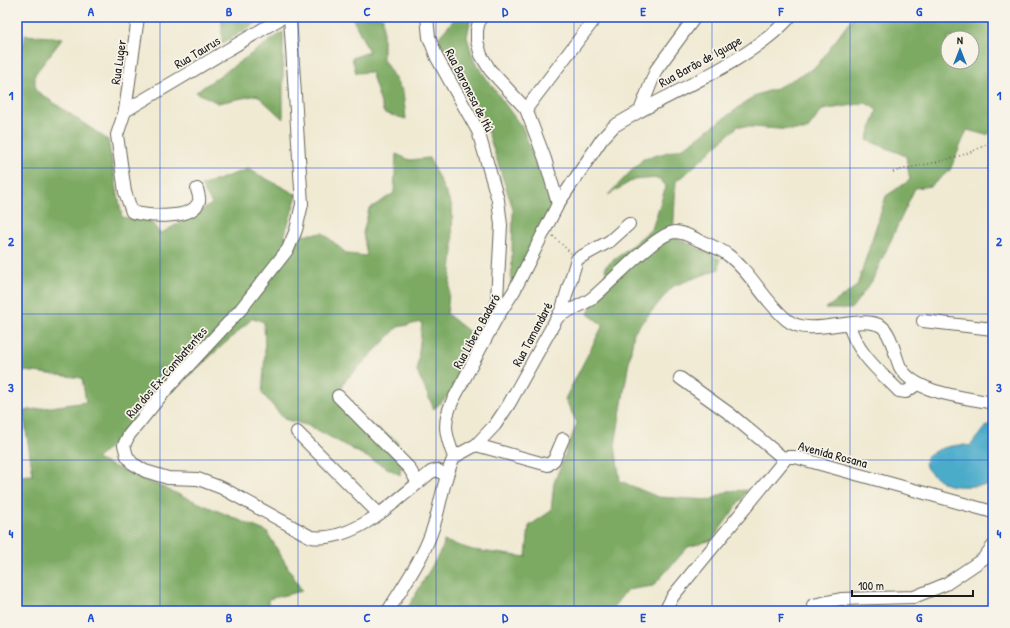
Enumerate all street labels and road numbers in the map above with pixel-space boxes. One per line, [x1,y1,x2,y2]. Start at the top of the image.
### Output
street label: Rua Taurus [171,31,223,73]
street label: Rua Barão de Iguape [655,31,745,91]
street label: Rua Luger [106,38,130,86]
street label: Rua Baronesa de Itú [441,45,499,135]
street label: Rua Libero Badaró [448,290,504,372]
street label: Rua Tamandaré [507,299,557,369]
street label: Rua dos Ex-Combatentes [121,322,211,422]
street label: Avenida Rosana [796,436,870,472]

